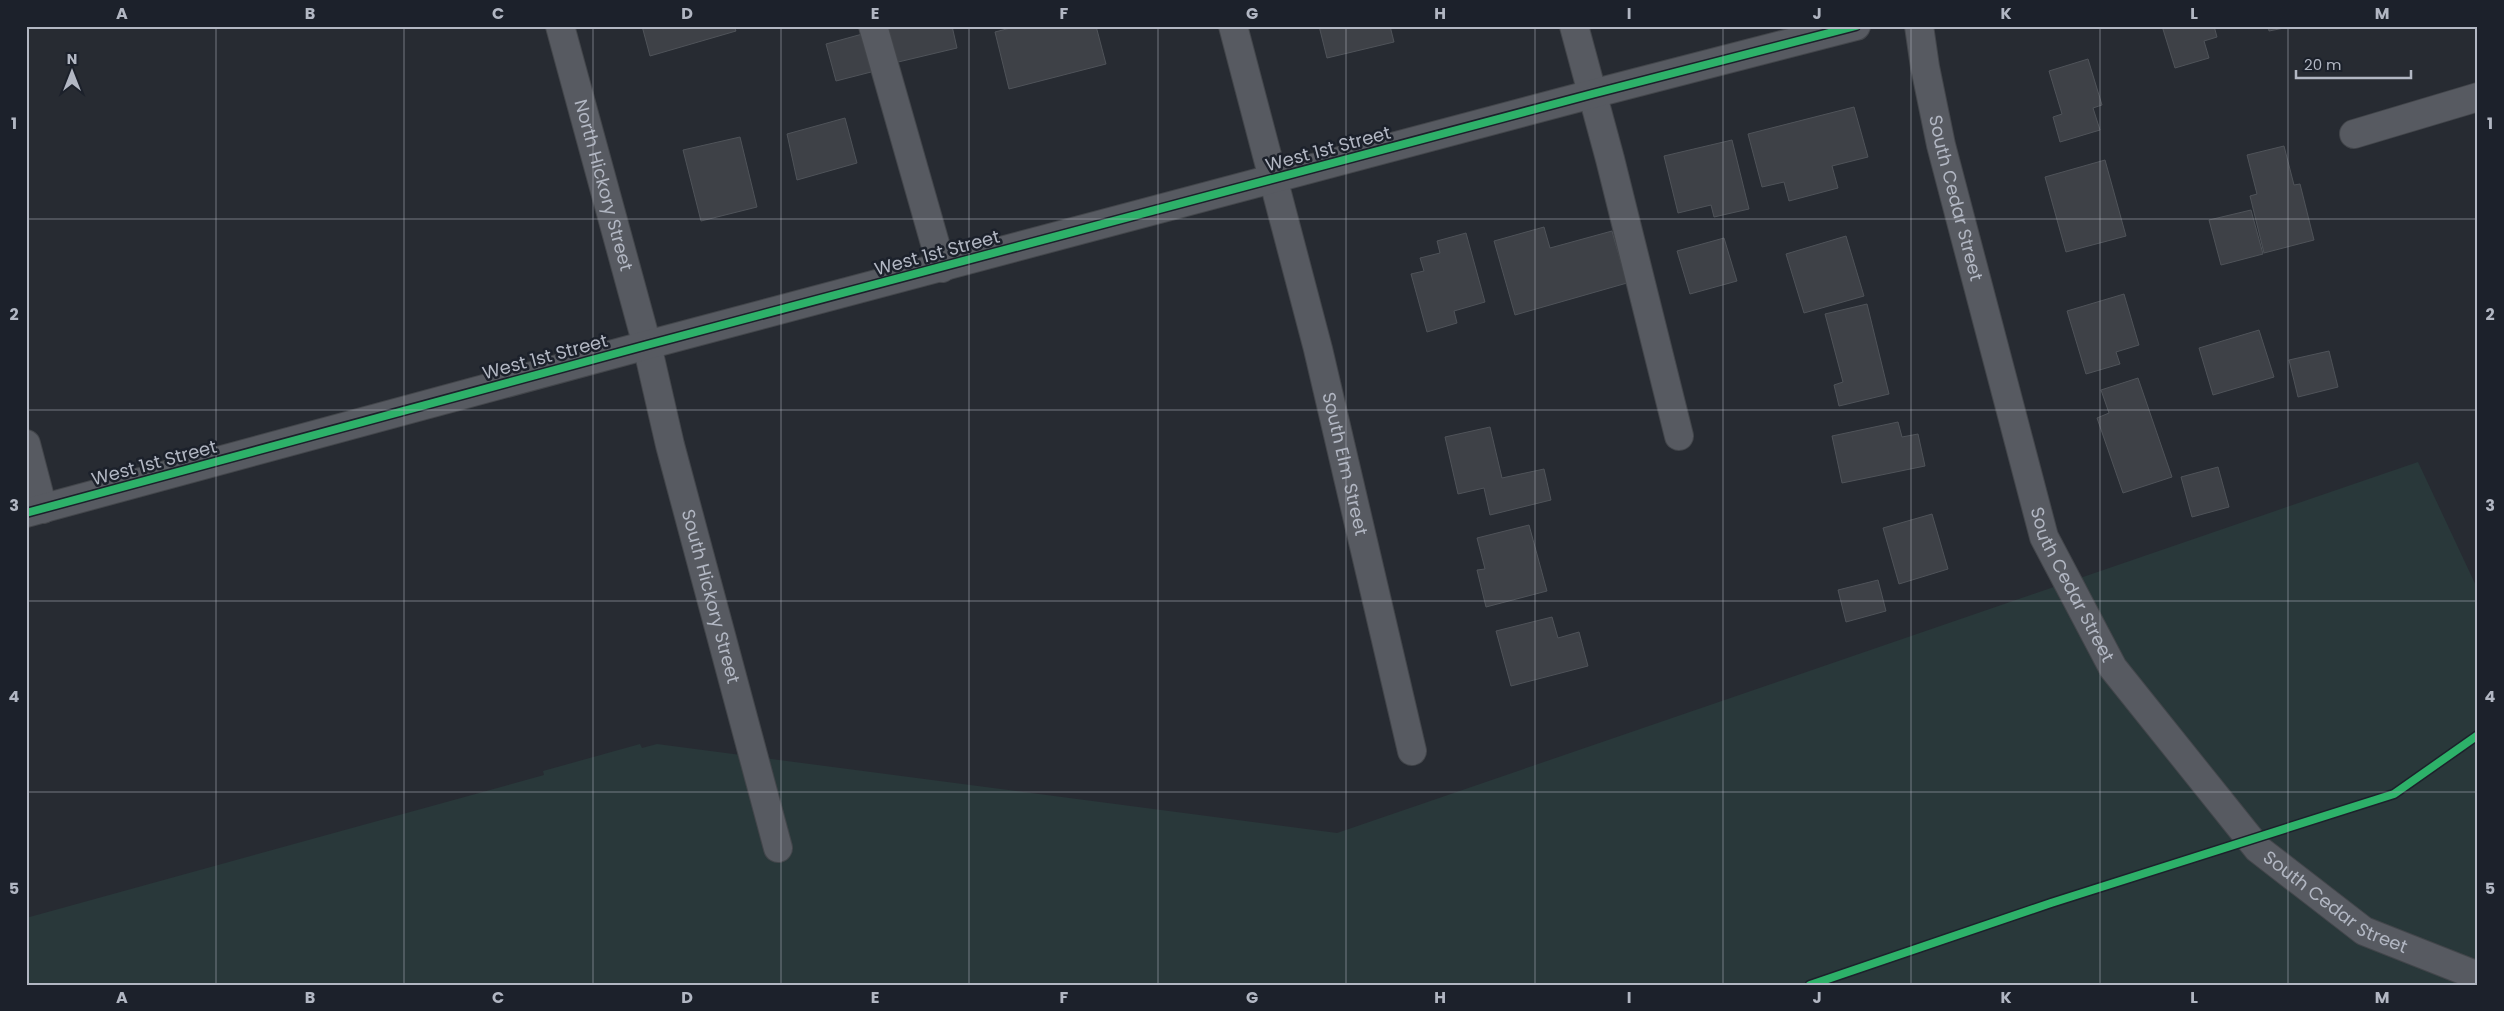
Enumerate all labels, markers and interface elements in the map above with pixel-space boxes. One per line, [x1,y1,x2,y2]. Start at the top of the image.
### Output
text: A [116,2,128,25]
text: B [305,2,315,25]
text: C [492,2,504,25]
text: D [681,2,693,25]
text: E [871,2,879,25]
text: F [1060,2,1069,25]
text: G [1246,2,1258,25]
text: H [1434,2,1446,25]
text: I [1627,2,1631,25]
text: J [1812,2,1822,25]
text: K [2000,2,2012,25]
text: L [2190,2,2198,25]
text: M [2375,2,2389,25]
north arrow [48,48,98,98]
scale bar [2296,48,2412,80]
text: N [67,49,77,69]
text: 20 m [2304,54,2342,75]
street label: North Hickory Street [569,96,639,274]
text: 1 [11,112,17,135]
text: 1 [2487,112,2493,135]
street label: South Cedar Street [1923,113,1989,284]
street label: West 1st Street [1262,120,1393,177]
street label: West 1st Street [871,224,1002,281]
text: 2 [9,303,19,326]
text: 2 [2485,303,2495,326]
street label: West 1st Street [479,328,610,385]
street label: South Elm Street [1317,390,1374,538]
street label: West 1st Street [88,434,219,491]
text: 3 [9,494,19,517]
text: 3 [2485,494,2495,517]
street label: South Cedar Street [2025,504,2121,666]
street label: South Hickory Street [676,506,746,686]
text: 4 [9,685,20,708]
text: 4 [2485,685,2496,708]
street label: South Cedar Street [2258,845,2411,959]
text: 5 [9,877,19,900]
text: 5 [2485,877,2495,900]
text: A [116,986,128,1009]
text: B [305,986,315,1009]
text: C [492,986,504,1009]
text: D [681,986,693,1009]
text: E [871,986,879,1009]
text: F [1060,986,1069,1009]
text: G [1246,986,1258,1009]
text: H [1434,986,1446,1009]
text: I [1627,986,1631,1009]
text: J [1812,986,1822,1009]
text: K [2000,986,2012,1009]
text: L [2190,986,2198,1009]
text: M [2375,986,2389,1009]

